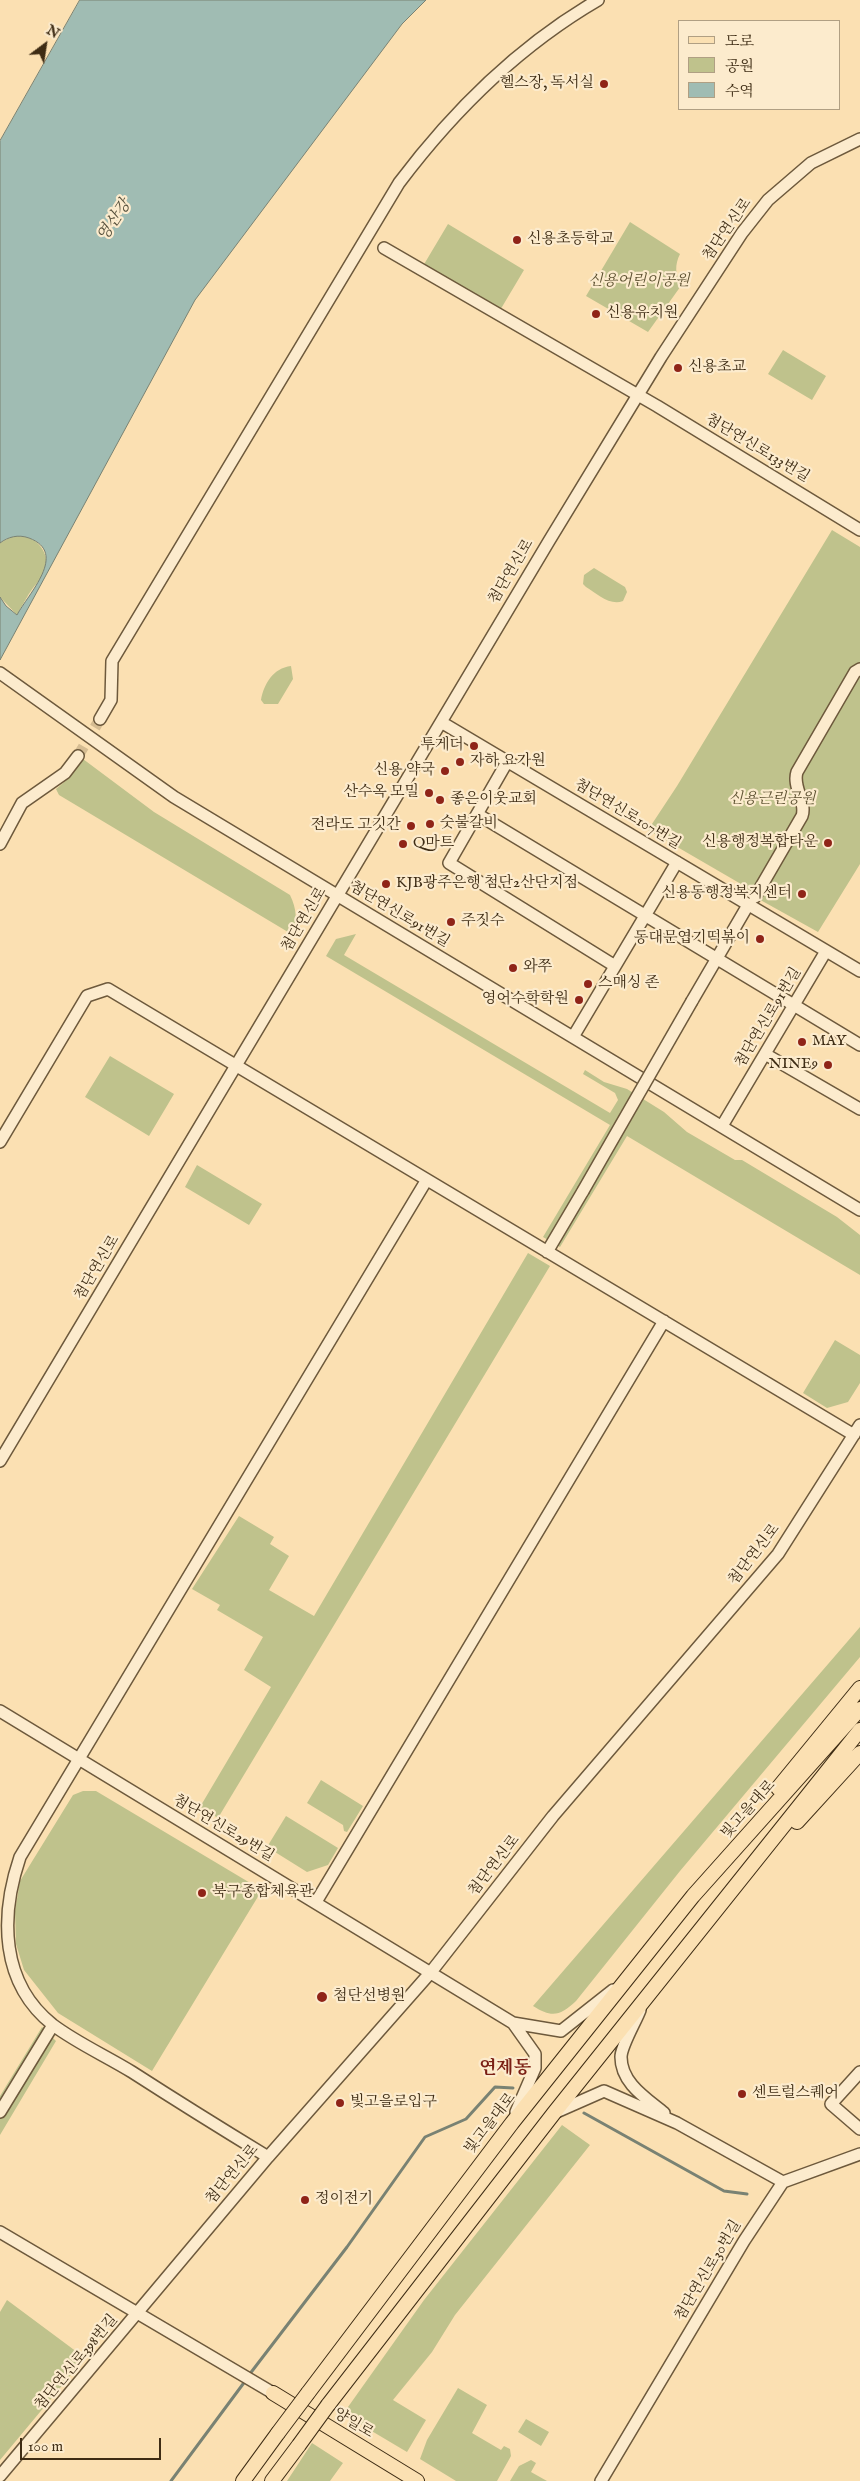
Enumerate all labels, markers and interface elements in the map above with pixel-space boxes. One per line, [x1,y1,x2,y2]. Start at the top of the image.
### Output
north arrow [20,20,70,70]
legend [678,20,840,110]
text: N [43,21,63,43]
text: 도로 [725,32,754,51]
text: 공원 [725,57,754,76]
place label: 헬스장, 독서실 [500,75,594,93]
marker: 헬스장, 독서실 [598,78,610,90]
text: 수역 [725,82,754,101]
street label: 첨단연신로 [700,195,756,265]
water label: 영산강 [94,196,136,246]
place label: 신용초등학교 [527,231,614,249]
marker: 신용초등학교 [511,234,523,246]
park label: 신용어린이공원 [588,273,690,291]
place label: 신용유치원 [606,305,678,323]
marker: 신용유치원 [590,308,602,320]
place label: 신용초교 [688,359,746,377]
marker: 신용초교 [672,362,684,374]
street label: 첨단연신로133번길 [702,411,812,487]
street label: 첨단연신로 [486,536,538,608]
place label: 투게더 [421,737,464,755]
marker: 투게더 [468,740,480,752]
place label: 자하 요가원 [470,753,546,771]
marker: 자하 요가원 [454,756,466,768]
place label: 신용 약국 [374,762,435,780]
marker: 신용 약국 [439,765,451,777]
street label: 첨단연신로107번길 [570,776,684,854]
place label: 산수옥 모밀 [343,784,419,802]
marker: 산수옥 모밀 [423,787,435,799]
place label: 좋은이웃교회 [450,791,537,809]
park label: 신용근린공원 [729,791,815,809]
marker: 좋은이웃교회 [434,794,446,806]
place label: 숫불갈비 [440,815,498,833]
place label: 전라도 고깃간 [311,817,401,835]
marker: 숫불갈비 [424,818,436,830]
marker: 전라도 고깃간 [405,820,417,832]
place label: 신용행정복합타운 [702,834,818,852]
place label: Q마트 [413,835,454,853]
marker: 신용행정복합타운 [822,837,834,849]
marker: Q마트 [397,838,409,850]
place label: KJB광주은행 첨단2산단지점 [396,875,578,893]
street label: 첨단연신로91번길 [346,878,452,952]
marker: KJB광주은행 첨단2산단지점 [380,878,392,890]
street label: 첨단연신로 [279,884,331,956]
place label: 신용동행정복지센터 [662,885,792,903]
marker: 신용동행정복지센터 [796,888,808,900]
place label: 주짓수 [461,913,504,931]
marker: 주짓수 [445,916,457,928]
place label: 동대문엽기떡볶이 [634,930,750,948]
marker: 동대문엽기떡볶이 [754,933,766,945]
place label: 와쭈 [523,959,552,977]
marker: 와쭈 [507,962,519,974]
street label: 첨단연신로91번길 [732,965,806,1071]
place label: 스매싱 존 [598,975,659,993]
marker: 스매싱 존 [582,978,594,990]
place label: 영어수학학원 [482,991,569,1009]
marker: 영어수학학원 [573,994,585,1006]
place label: MAY [812,1033,846,1051]
marker: MAY [796,1036,808,1048]
place label: NINE9 [769,1056,818,1074]
marker: NINE9 [822,1059,834,1071]
street label: 첨단연신로 [72,1232,124,1304]
street label: 첨단연신로 [726,1521,784,1589]
street label: 빛고을대로 [718,1777,780,1843]
street label: 첨단연신로29번길 [169,1792,277,1866]
street label: 첨단연신로 [466,1832,524,1900]
place label: 북구종합체육관 [212,1884,313,1902]
marker: 북구종합체육관 [196,1887,208,1899]
place label: 첨단선병원 [333,1988,405,2006]
marker: 첨단선병원 [315,1990,329,2004]
district label: 연제동 [479,2058,531,2080]
place label: 센트럴스퀘어 [752,2085,839,2103]
marker: 센트럴스퀘어 [736,2088,748,2100]
street label: 빛고을대로 [462,2090,520,2158]
place label: 빛고을로입구 [350,2094,437,2112]
marker: 빛고을로입구 [334,2097,346,2109]
street label: 첨단연신로 [203,2141,263,2209]
place label: 정이전기 [315,2191,373,2209]
marker: 정이전기 [299,2194,311,2206]
street label: 첨단연신로30번길 [672,2217,746,2325]
street label: 첨단연신로398번길 [32,2311,122,2415]
street label: 양일로 [330,2405,376,2443]
scale bar [22,2428,164,2460]
text: 100 m [28,2437,63,2456]

